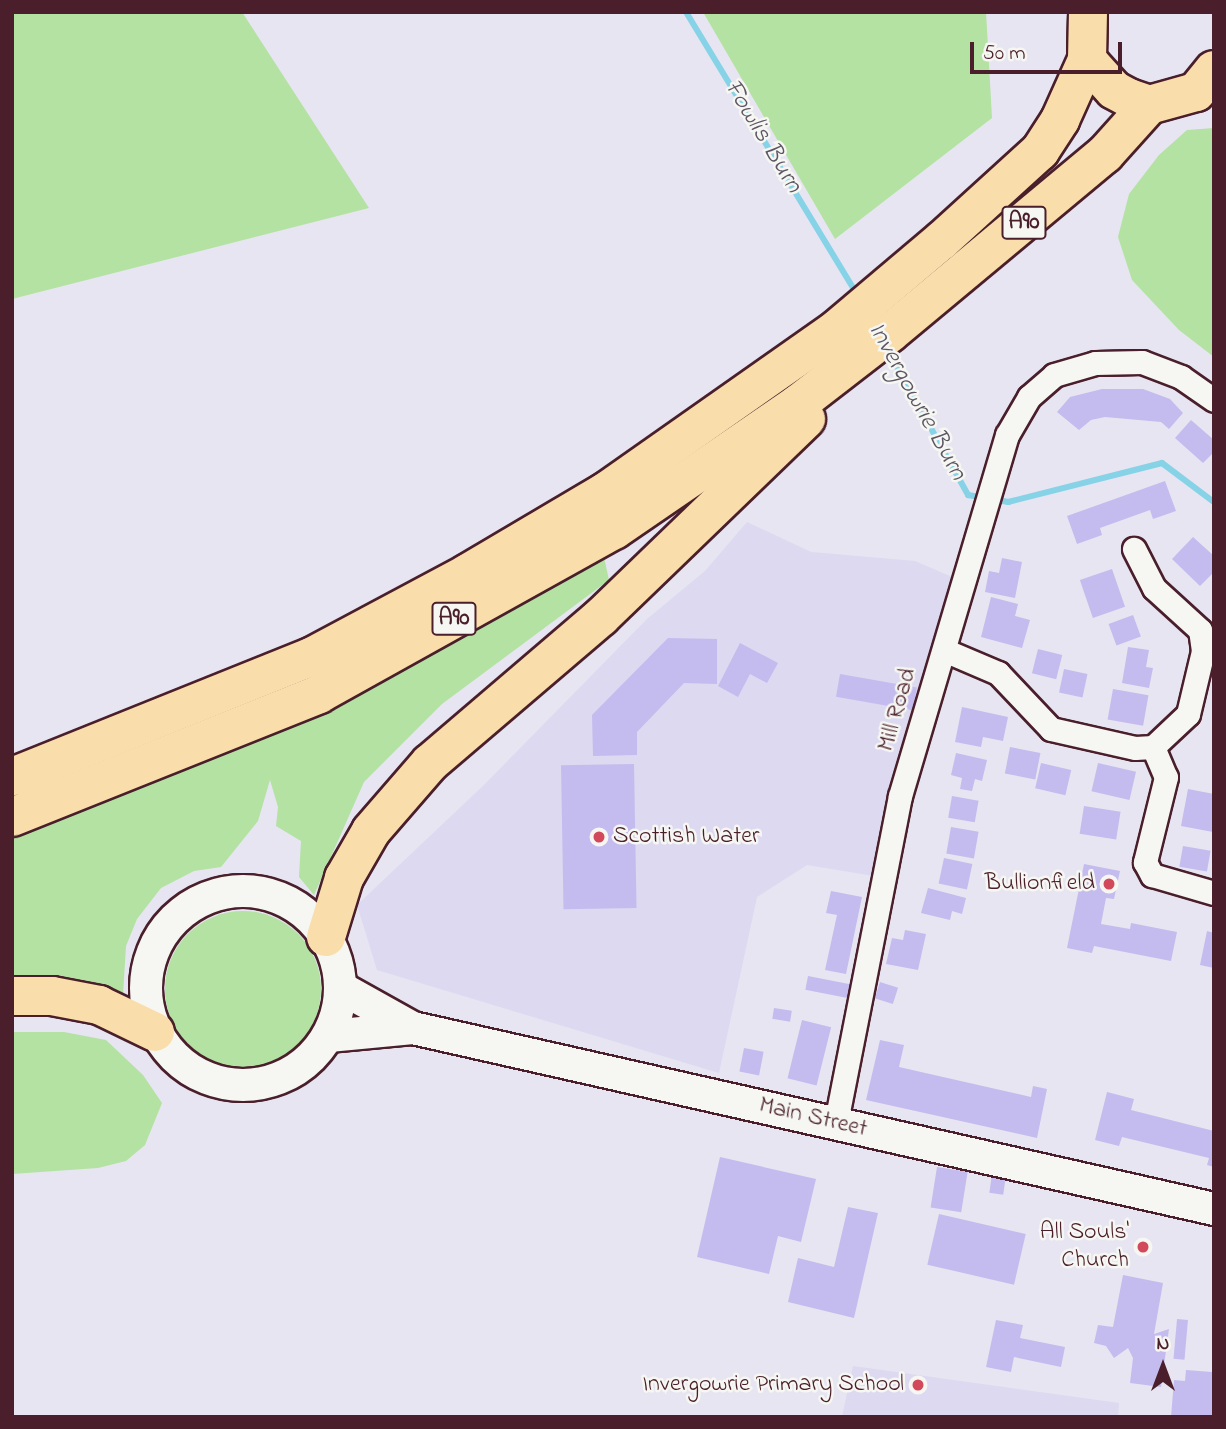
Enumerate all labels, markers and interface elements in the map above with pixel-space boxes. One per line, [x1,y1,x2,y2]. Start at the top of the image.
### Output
scale bar [974,28,1126,72]
text: 50 m [983,39,1026,69]
water label: Fowlis Burn [716,75,808,199]
road number: A90 [1001,204,1047,243]
water label: Invergowrie Burn [860,318,972,486]
road number: A90 [431,600,477,638]
street label: Mill Road [872,665,924,755]
place label: Scottish Water [613,823,759,851]
marker: Scottish Water [591,829,607,845]
place label: Bullionfield [985,870,1095,898]
marker: Bullionfield [1101,876,1117,892]
street label: Main Street [756,1092,870,1144]
place label: All Souls' Church [1040,1219,1129,1275]
marker: All Souls' Church [1135,1239,1151,1255]
north arrow [1128,1331,1198,1401]
text: N [1157,1331,1169,1358]
place label: Invergowrie Primary School [642,1371,904,1399]
marker: Invergowrie Primary School [910,1377,926,1393]

